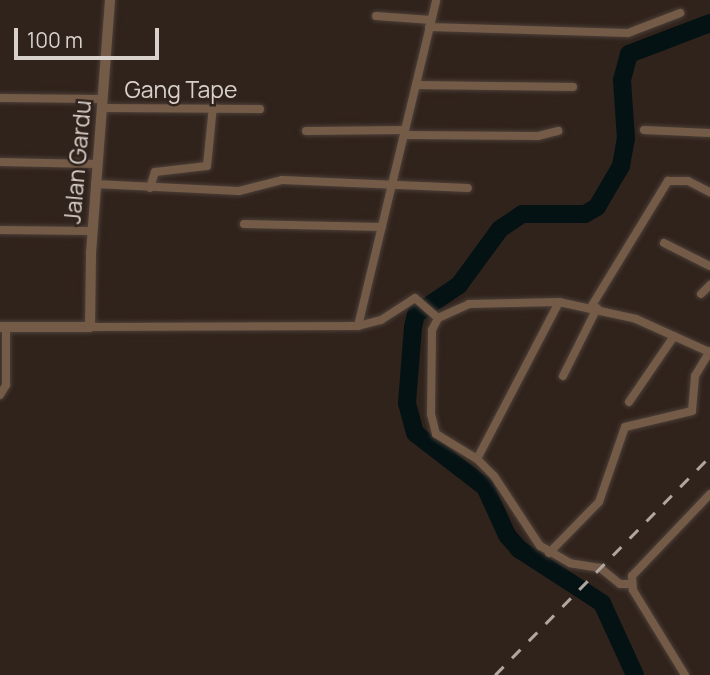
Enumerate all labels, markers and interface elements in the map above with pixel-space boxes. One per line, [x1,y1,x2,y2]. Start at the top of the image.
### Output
scale bar [18,14,163,58]
text: 100 m [27,26,83,54]
street label: Gang Tape [125,75,237,103]
street label: Jalan Gardu [58,99,96,225]

